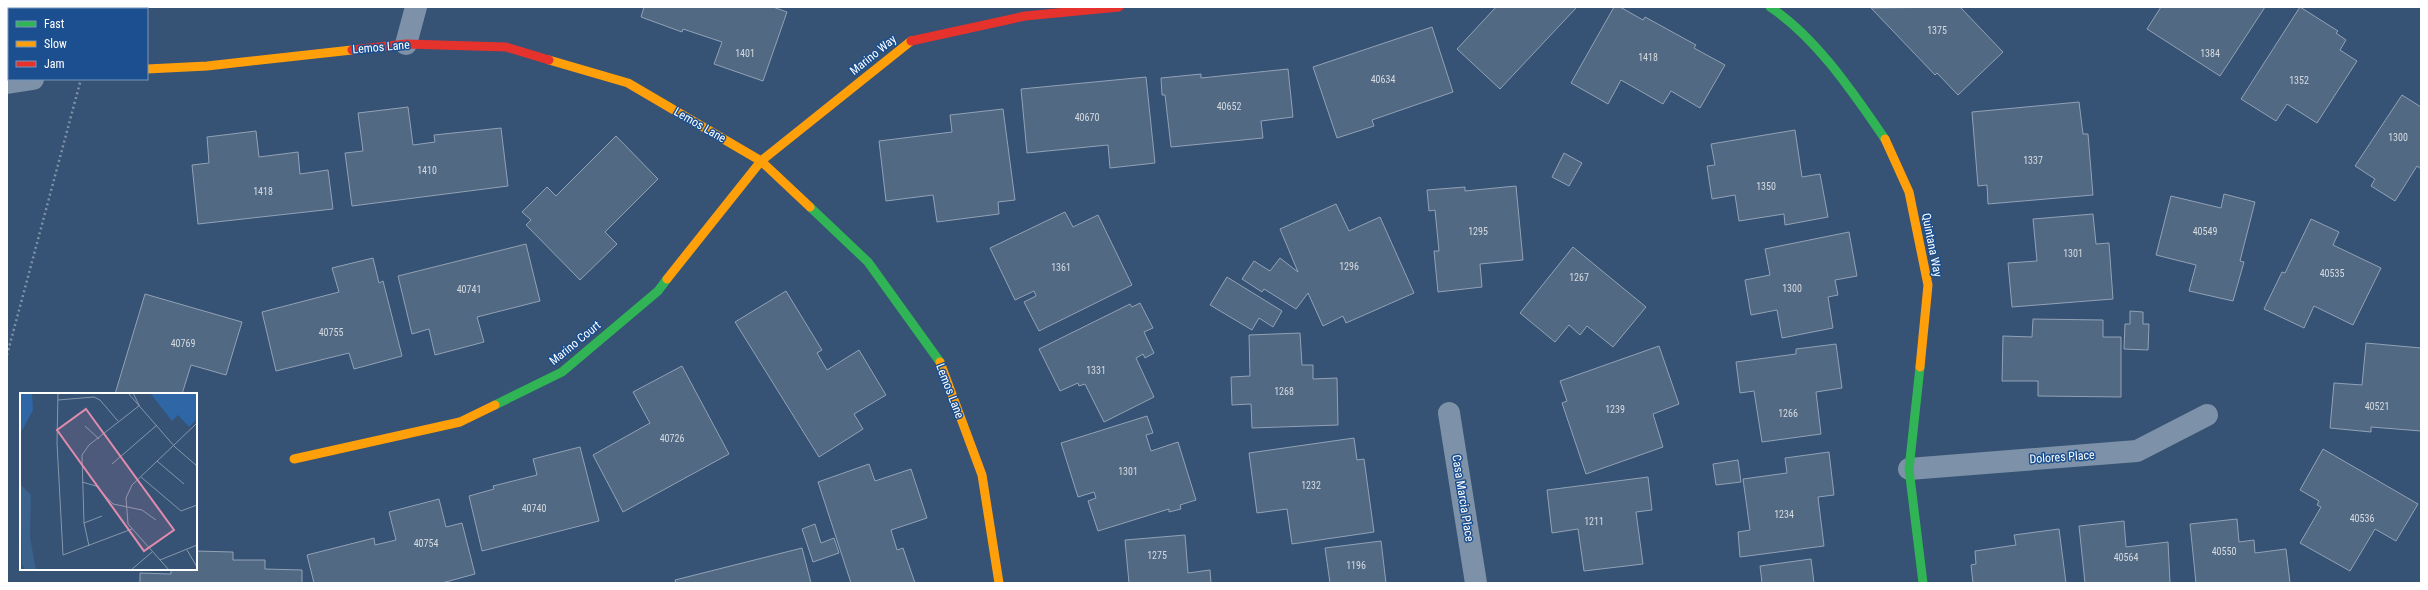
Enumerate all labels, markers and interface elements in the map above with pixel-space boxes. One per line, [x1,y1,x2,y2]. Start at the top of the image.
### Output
legend [8,8,148,80]
text: Fast [44,17,65,31]
house number: 1375 [1927,25,1947,36]
street label: Marino Way [847,32,899,78]
text: Slow [44,37,67,51]
street label: Lemos Lane [352,37,411,56]
house number: 1401 [735,48,755,59]
house number: 1384 [2200,48,2220,59]
house number: 1418 [1638,52,1658,63]
text: Jam [44,57,65,71]
house number: 40634 [1371,74,1395,85]
house number: 1352 [2289,75,2309,86]
house number: 40652 [1217,101,1241,112]
street label: Lemos Lane [672,105,729,146]
house number: 40670 [1075,112,1099,123]
house number: 1300 [2388,132,2408,143]
house number: 1337 [2023,155,2043,166]
house number: 1410 [417,165,437,176]
house number: 1350 [1756,181,1776,192]
house number: 1418 [253,186,273,197]
street label: Quintana Way [1919,212,1945,278]
house number: 1295 [1468,226,1488,237]
house number: 40549 [2193,226,2217,237]
house number: 1301 [2063,248,2083,259]
house number: 1296 [1339,261,1359,272]
house number: 1361 [1051,262,1071,273]
house number: 40535 [2320,268,2344,279]
house number: 1267 [1569,272,1589,283]
house number: 1300 [1782,283,1802,294]
house number: 40741 [457,284,481,295]
street label: Marino Court [547,318,604,368]
house number: 40755 [319,327,343,338]
house number: 40769 [171,338,195,349]
street label: Lemos Lane [933,362,967,421]
house number: 1331 [1086,365,1106,376]
house number: 1268 [1274,386,1294,397]
inset map [20,393,197,570]
house number: 40521 [2365,401,2389,412]
house number: 1239 [1605,404,1625,415]
house number: 1266 [1778,408,1798,419]
house number: 40726 [660,433,684,444]
street label: Dolores Place [2029,448,2095,466]
street label: Casa Marcia Place [1449,453,1477,543]
house number: 1301 [1118,466,1138,477]
house number: 1232 [1301,480,1321,491]
house number: 40740 [522,503,546,514]
house number: 1234 [1774,509,1794,520]
house number: 40536 [2350,513,2374,524]
house number: 1211 [1584,516,1604,527]
house number: 40754 [414,538,438,549]
house number: 40550 [2212,546,2236,557]
house number: 1275 [1147,550,1167,561]
house number: 40564 [2114,552,2138,563]
house number: 1196 [1346,560,1366,571]

